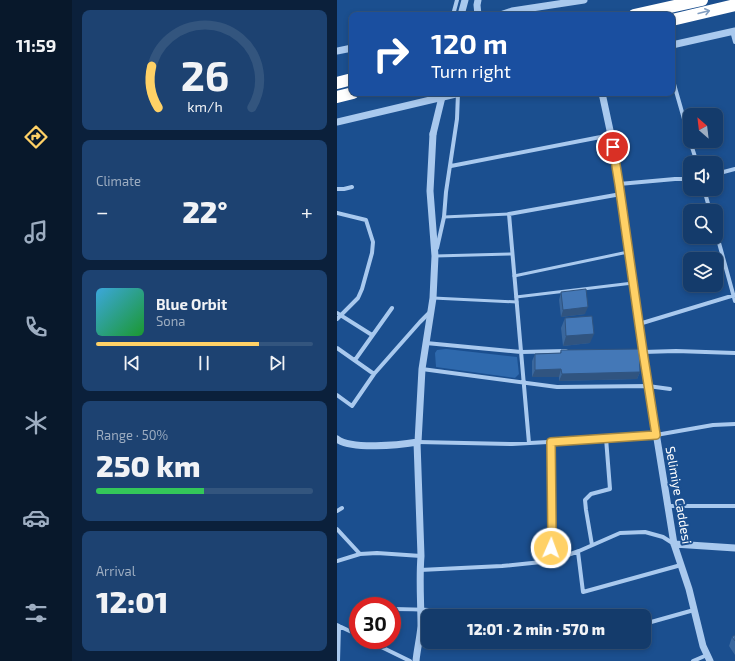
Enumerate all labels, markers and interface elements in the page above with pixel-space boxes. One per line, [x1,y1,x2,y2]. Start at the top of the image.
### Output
one-way arrow [697,8,710,16]
text: 120 m [431,26,508,60]
icon: right [365,28,417,80]
text: 11:59 [16,34,56,56]
text: 26 [180,49,229,99]
text: Turn right [431,60,511,82]
text: km/h [187,98,222,115]
north arrow [683,108,723,148]
map controls [683,108,723,292]
icon: directions [22,123,50,151]
pin [596,130,630,164]
icon: arrive [602,136,624,158]
button: sound [683,156,723,196]
text: Climate [96,173,141,189]
text: 22° [182,193,228,229]
text: − [96,198,109,224]
text: + [301,198,313,224]
button: search [683,204,723,244]
icon: music [22,218,50,246]
button: layers [683,252,723,292]
text: Blue Orbit [156,295,227,313]
icon: phone [22,313,50,341]
text: Sona [156,313,185,329]
icon: previous [121,352,143,374]
icon: pause [193,352,215,374]
icon: next [266,352,288,374]
icon: climate [22,409,50,437]
text: Range · 50% [96,427,168,443]
street label: Selimiye Caddesi [663,445,695,545]
text: 250 km [96,447,200,483]
icon: car [22,504,50,532]
position arrow [530,527,572,569]
text: Arrival [96,563,136,579]
text: 12:01 [96,583,168,619]
speed limit sign: 30 [349,597,401,649]
icon: filters [22,599,50,627]
text: 12:01 · 2 min · 570 m [467,620,605,638]

